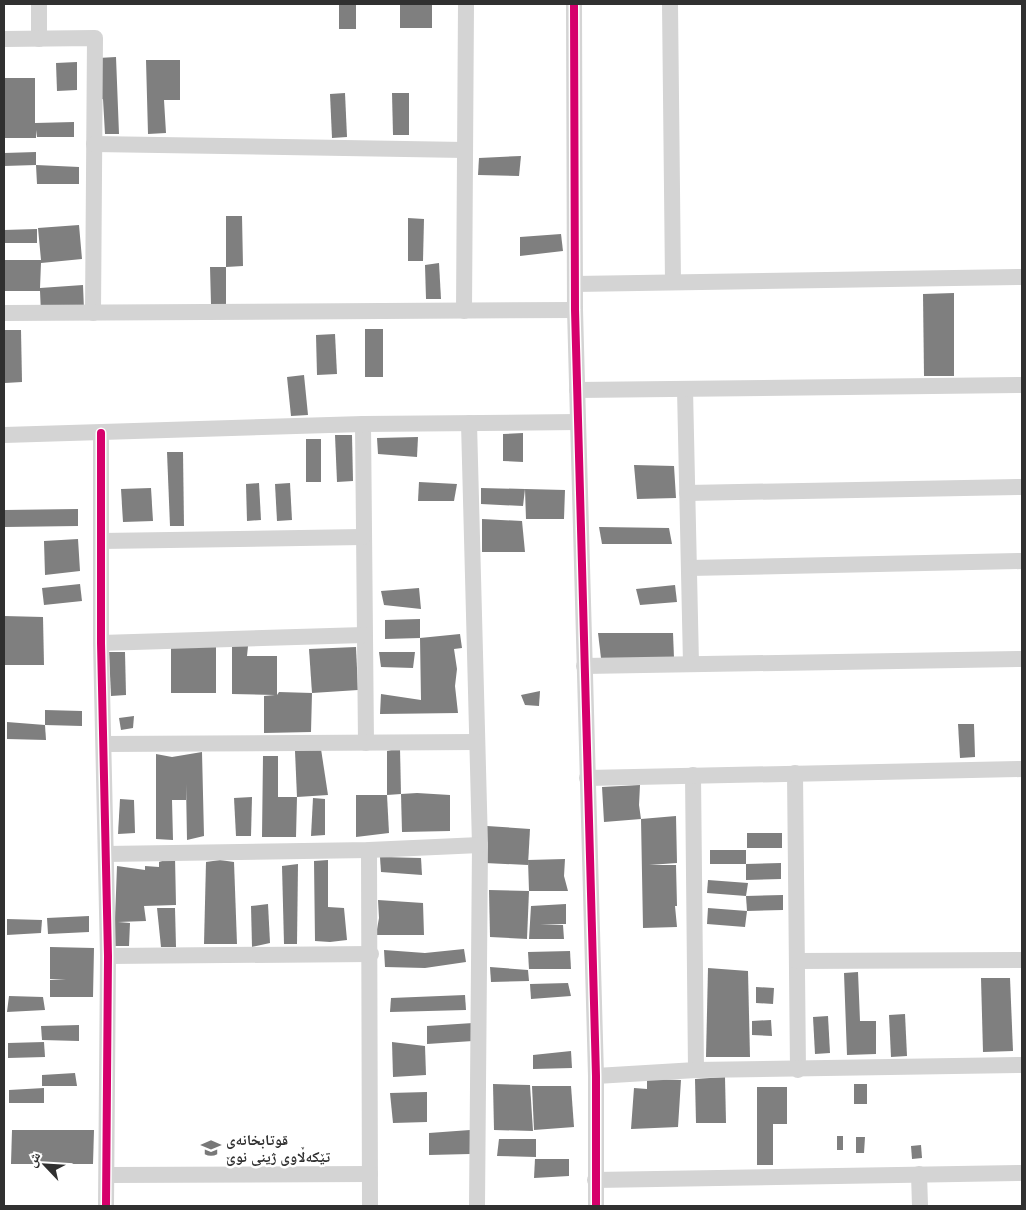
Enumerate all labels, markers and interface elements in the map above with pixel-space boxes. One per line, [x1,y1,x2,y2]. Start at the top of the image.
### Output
place label: قوتابخانەی تێکەڵاوی ژینی نوێ [226,1129,330,1166]
school or university icon: قوتابخانەی تێکەڵاوی ژینی نوێ [200,1137,222,1159]
north arrow [20,1140,70,1190]
text: ش [21,1148,45,1170]

